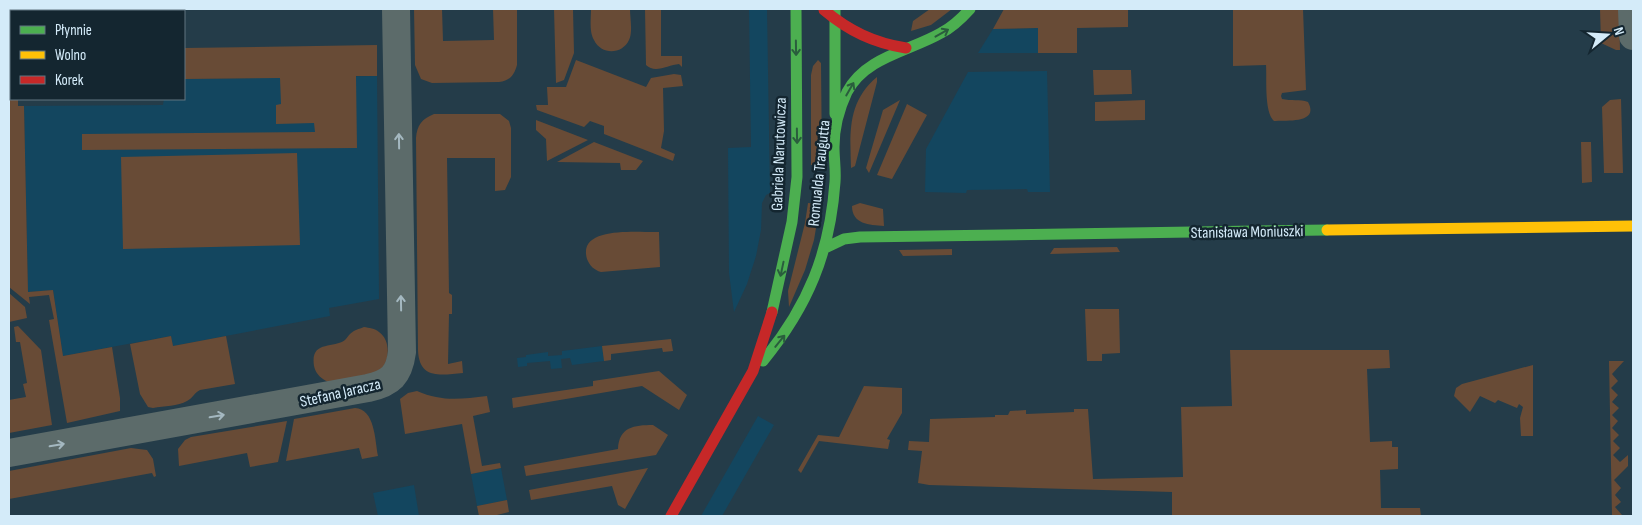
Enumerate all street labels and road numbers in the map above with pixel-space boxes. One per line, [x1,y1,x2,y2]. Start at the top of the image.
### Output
street label: Gabriela Narutowicza [768,97,791,211]
street label: Romualda Traugutta [804,119,835,227]
street label: Stanisława Moniuszki [1190,222,1304,243]
street label: Stefana Jaracza [298,375,383,412]

